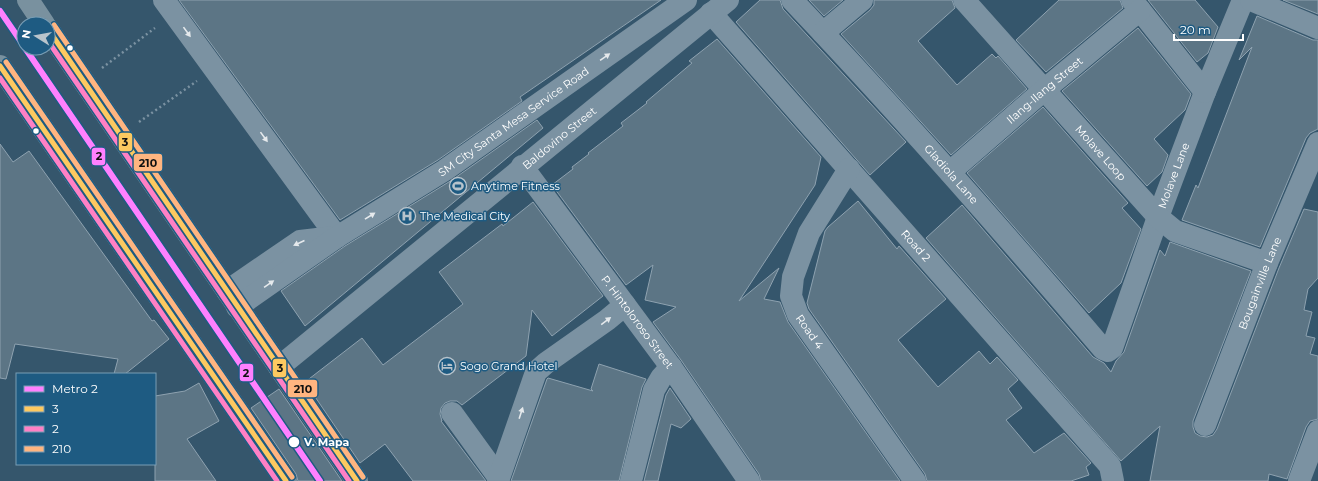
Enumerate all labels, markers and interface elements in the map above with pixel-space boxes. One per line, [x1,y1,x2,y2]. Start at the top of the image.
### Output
north arrow [16,16,56,56]
scale bar [1174,16,1243,42]
text: 20 m [1180,22,1211,37]
one-way arrow [183,27,191,37]
text: N [18,28,34,40]
unlabelled marker [65,43,75,53]
one-way arrow [600,53,610,61]
street label: Ilang-Ilang Street [1003,53,1086,127]
street label: SM City Santa Mesa Service Road [435,64,592,180]
street label: Baldovino Street [519,103,600,172]
street label: Molave Loop [1072,122,1129,184]
unlabelled marker [31,126,41,136]
one-way arrow [259,131,268,142]
line badge: 3 [118,132,133,152]
text: 3 [121,135,129,149]
street label: Molave Lane [1155,140,1192,210]
street label: Gladiola Lane [921,141,982,207]
line badge: 2 [91,147,106,166]
text: 2 [96,149,103,163]
line badge: 210 [133,153,163,172]
text: 210 [139,156,158,170]
sports icon: Anytime Fitness [448,176,468,196]
place label: Anytime Fitness [471,179,561,193]
hospital icon: The Medical City [397,206,417,226]
place label: The Medical City [420,209,510,223]
one-way arrow [364,213,376,220]
street label: Road 2 [898,227,934,264]
street label: Bougainville Lane [1235,234,1284,332]
one-way arrow [293,240,305,246]
street label: P. Hintoloroso Street [598,272,677,372]
one-way arrow [264,280,274,288]
street label: Road 4 [793,312,827,352]
one-way arrow [600,316,611,325]
hotel icon: Sogo Grand Hotel [437,356,457,376]
line badge: 3 [272,358,287,378]
place label: Sogo Grand Hotel [460,359,557,373]
text: 3 [276,361,284,375]
line badge: 2 [239,363,254,382]
text: 2 [243,366,250,380]
legend [16,373,156,465]
line badge: 210 [287,379,318,398]
text: Metro 2 [52,381,98,396]
text: 210 [294,382,313,396]
text: 3 [52,401,59,416]
one-way arrow [519,406,525,418]
text: 2 [52,421,59,436]
marker: V. Mapa [287,435,301,449]
place label: V. Mapa [303,435,350,449]
text: 210 [52,441,71,456]

